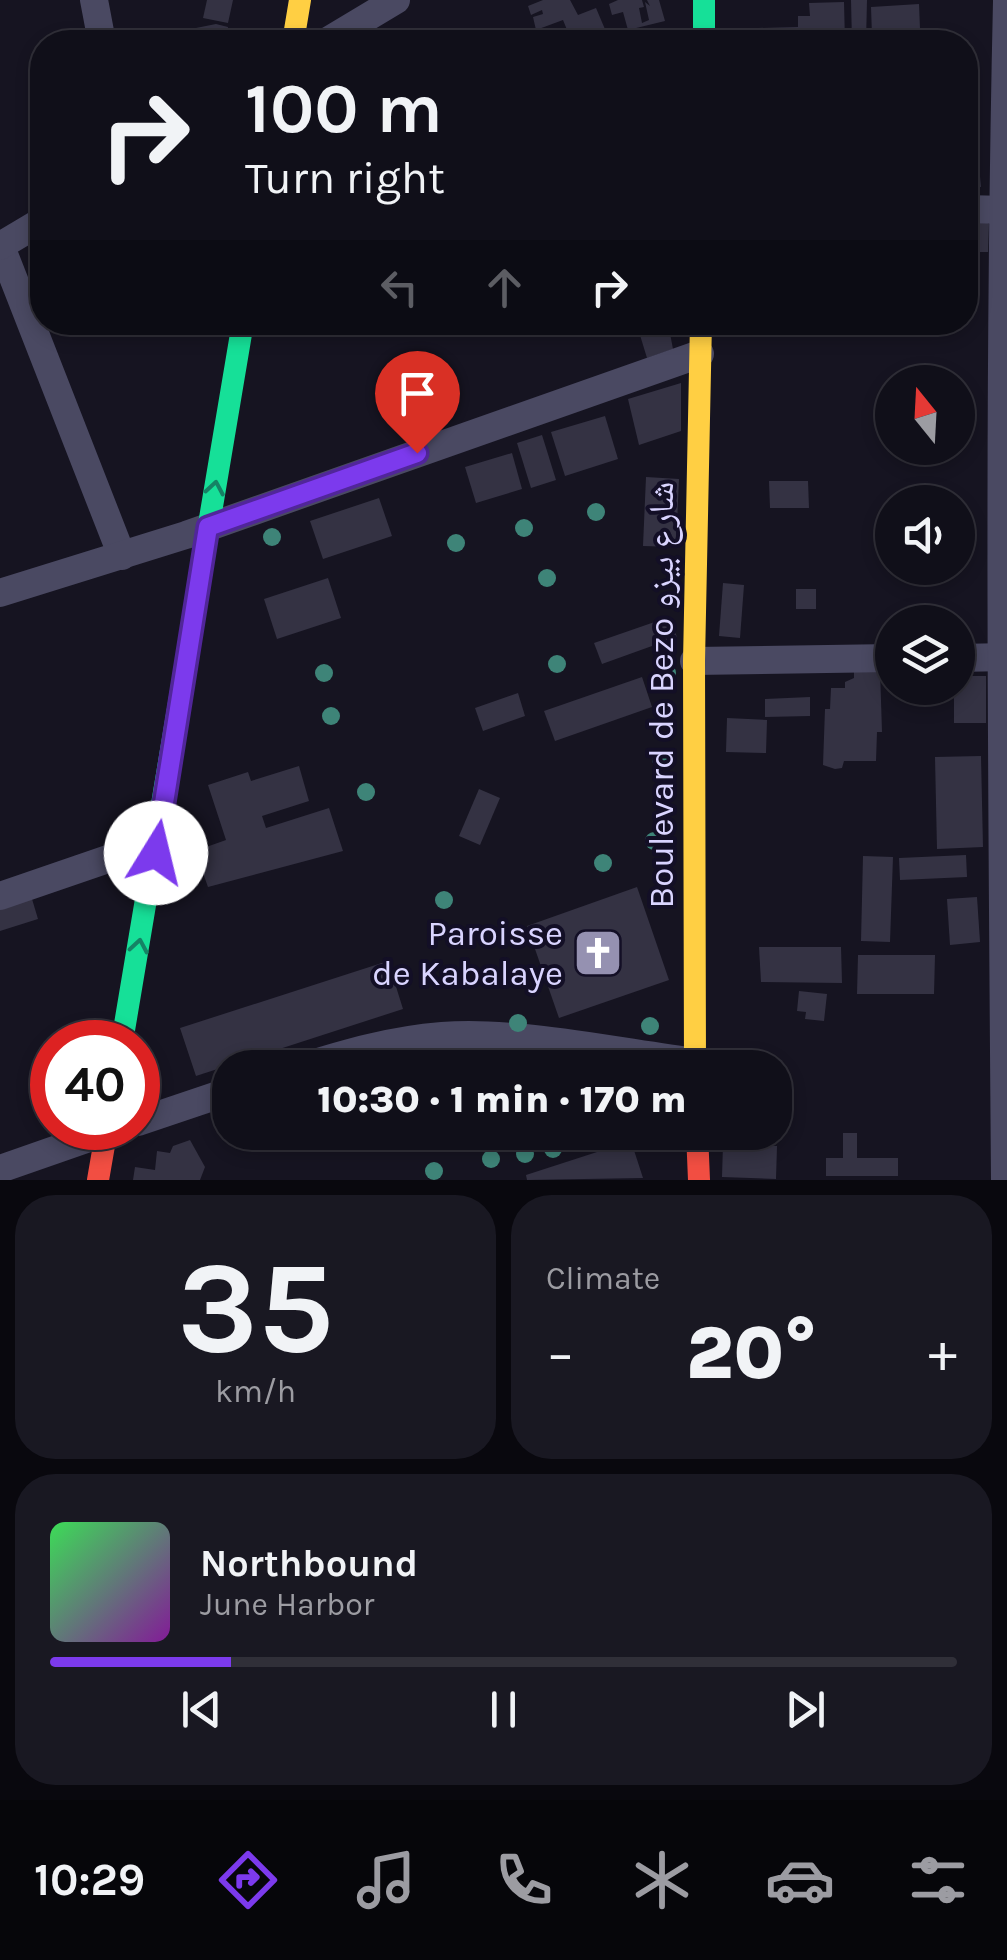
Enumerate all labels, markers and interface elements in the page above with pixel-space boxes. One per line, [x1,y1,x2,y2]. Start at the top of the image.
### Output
text: 100 m [245,68,443,150]
icon: right [80,70,210,200]
text: Turn right [245,152,445,204]
icon: left [372,260,427,315]
icon: ahead [477,260,532,315]
icon: right [582,260,637,315]
pin [375,351,460,454]
north arrow [875,365,975,465]
map controls [875,365,975,705]
icon: arrive [390,366,445,421]
one-way arrow [204,479,225,496]
street label: Boulevard de Bezo شارع بيزو [641,482,683,908]
button: sound [875,485,975,585]
button: layers [875,605,975,705]
position arrow [104,801,208,905]
place label: Paroisse de Kabalaye [372,913,563,994]
church icon: Paroisse de Kabalaye [572,927,624,979]
one-way arrow [128,938,149,955]
speed limit sign: 40 [30,1020,160,1150]
text: 10:30 · 1 min · 170 m [317,1077,687,1122]
text: 35 [177,1232,334,1384]
text: Climate [546,1260,660,1297]
text: 20° [686,1309,817,1397]
text: − [546,1321,575,1385]
text: + [928,1321,957,1385]
text: km/h [215,1373,296,1410]
text: Northbound [200,1541,418,1586]
text: June Harbor [200,1586,374,1623]
icon: previous [174,1682,229,1737]
icon: pause [476,1682,531,1737]
icon: next [778,1682,833,1737]
icon: directions [213,1845,283,1915]
icon: music [351,1845,421,1915]
icon: phone [489,1845,559,1915]
icon: climate [627,1845,697,1915]
icon: car [765,1845,835,1915]
icon: filters [903,1845,973,1915]
text: 10:29 [34,1854,145,1906]

